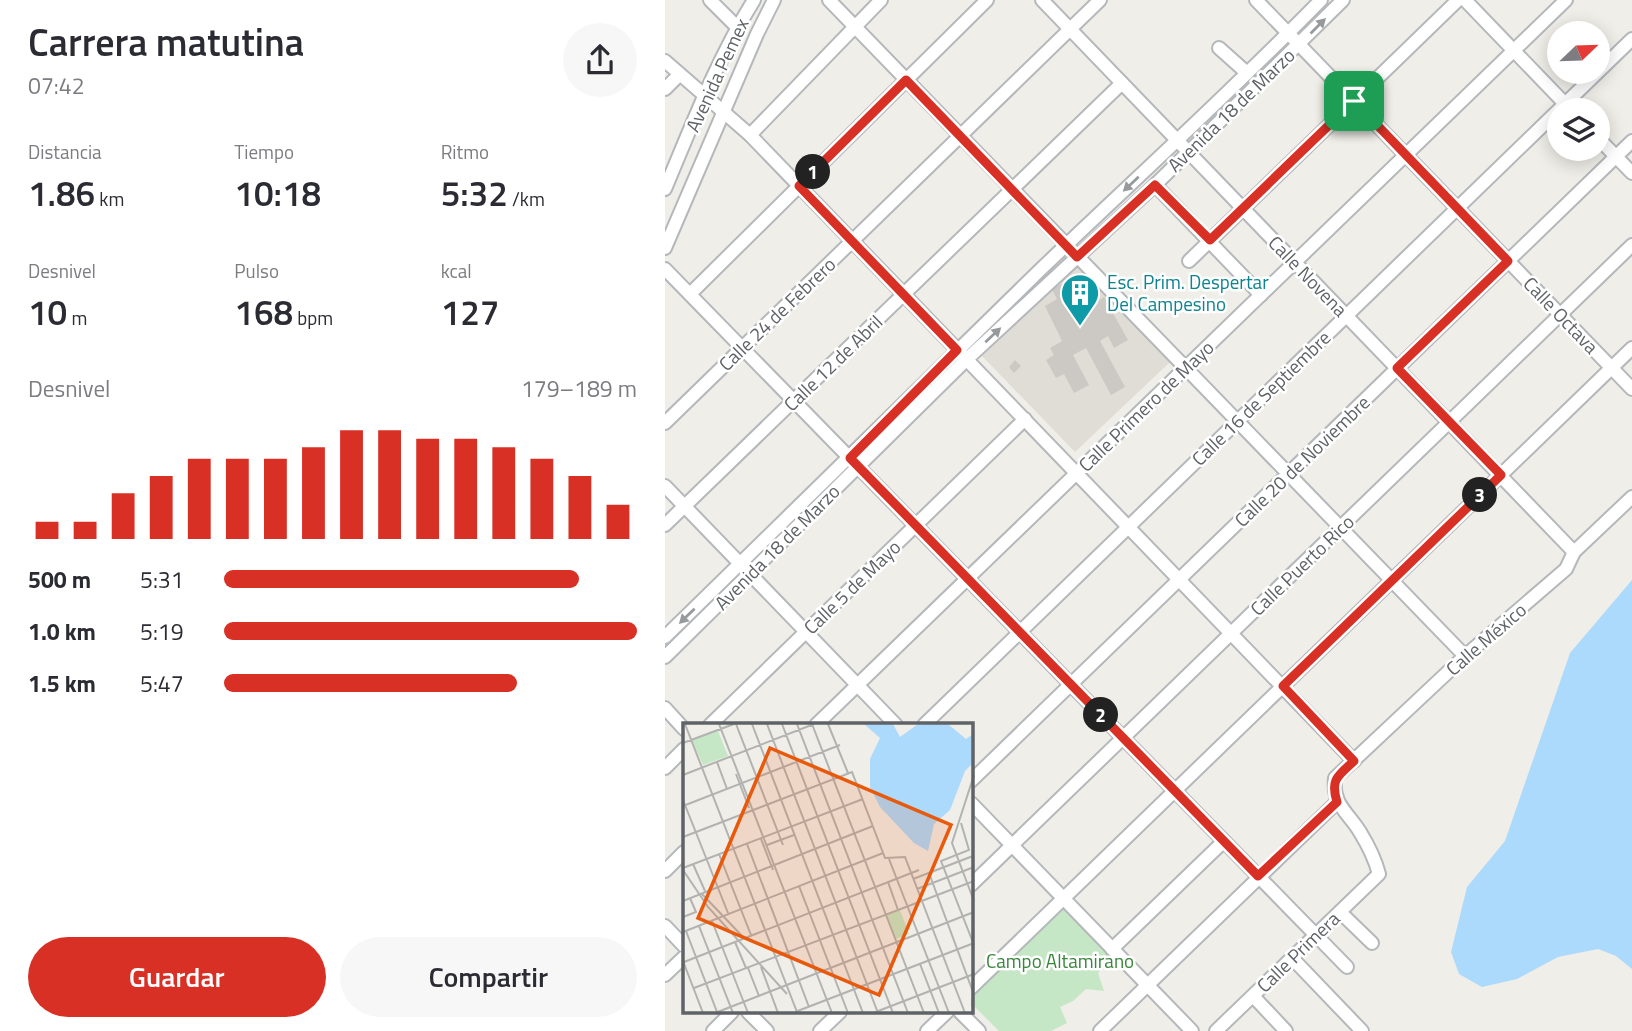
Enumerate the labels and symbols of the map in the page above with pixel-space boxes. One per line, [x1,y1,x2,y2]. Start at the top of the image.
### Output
street label: Avenida Pemex [678,13,756,136]
one-way arrow [1309,17,1326,34]
north arrow [1547,21,1610,84]
street label: Avenida 18 de Marzo [1160,41,1301,178]
pin [1324,71,1384,131]
pin: 1 [795,154,831,190]
one-way arrow [1122,176,1140,192]
street label: Calle Novena [1262,228,1355,323]
street label: Calle 24 de Febrero [711,250,842,377]
place label: Esc. Prim. Despertar Del Campesino [1107,267,1269,318]
street label: Calle Octava [1517,269,1606,360]
building icon: Esc. Prim. Despertar Del Campesino [1059,272,1101,327]
street label: Calle 12 de Abril [776,308,889,418]
street label: Calle 16 de Septiembre [1184,323,1337,472]
one-way arrow [984,327,1001,343]
street label: Calle Primero de Mayo [1071,333,1220,478]
street label: Calle 20 de Noviembre [1227,388,1376,533]
street label: Avenida 18 de Marzo [707,477,846,616]
pin: 3 [1463,477,1497,512]
street label: Calle Puerto Rico [1243,507,1360,622]
street label: Calle 5 de Mayo [796,533,907,641]
street label: Calle México [1439,595,1532,682]
one-way arrow [679,607,696,623]
pin: 2 [1083,698,1118,732]
inset map [683,723,973,1014]
street label: Calle Primera [1249,904,1346,999]
park label: Campo Altamirano [986,946,1134,975]

